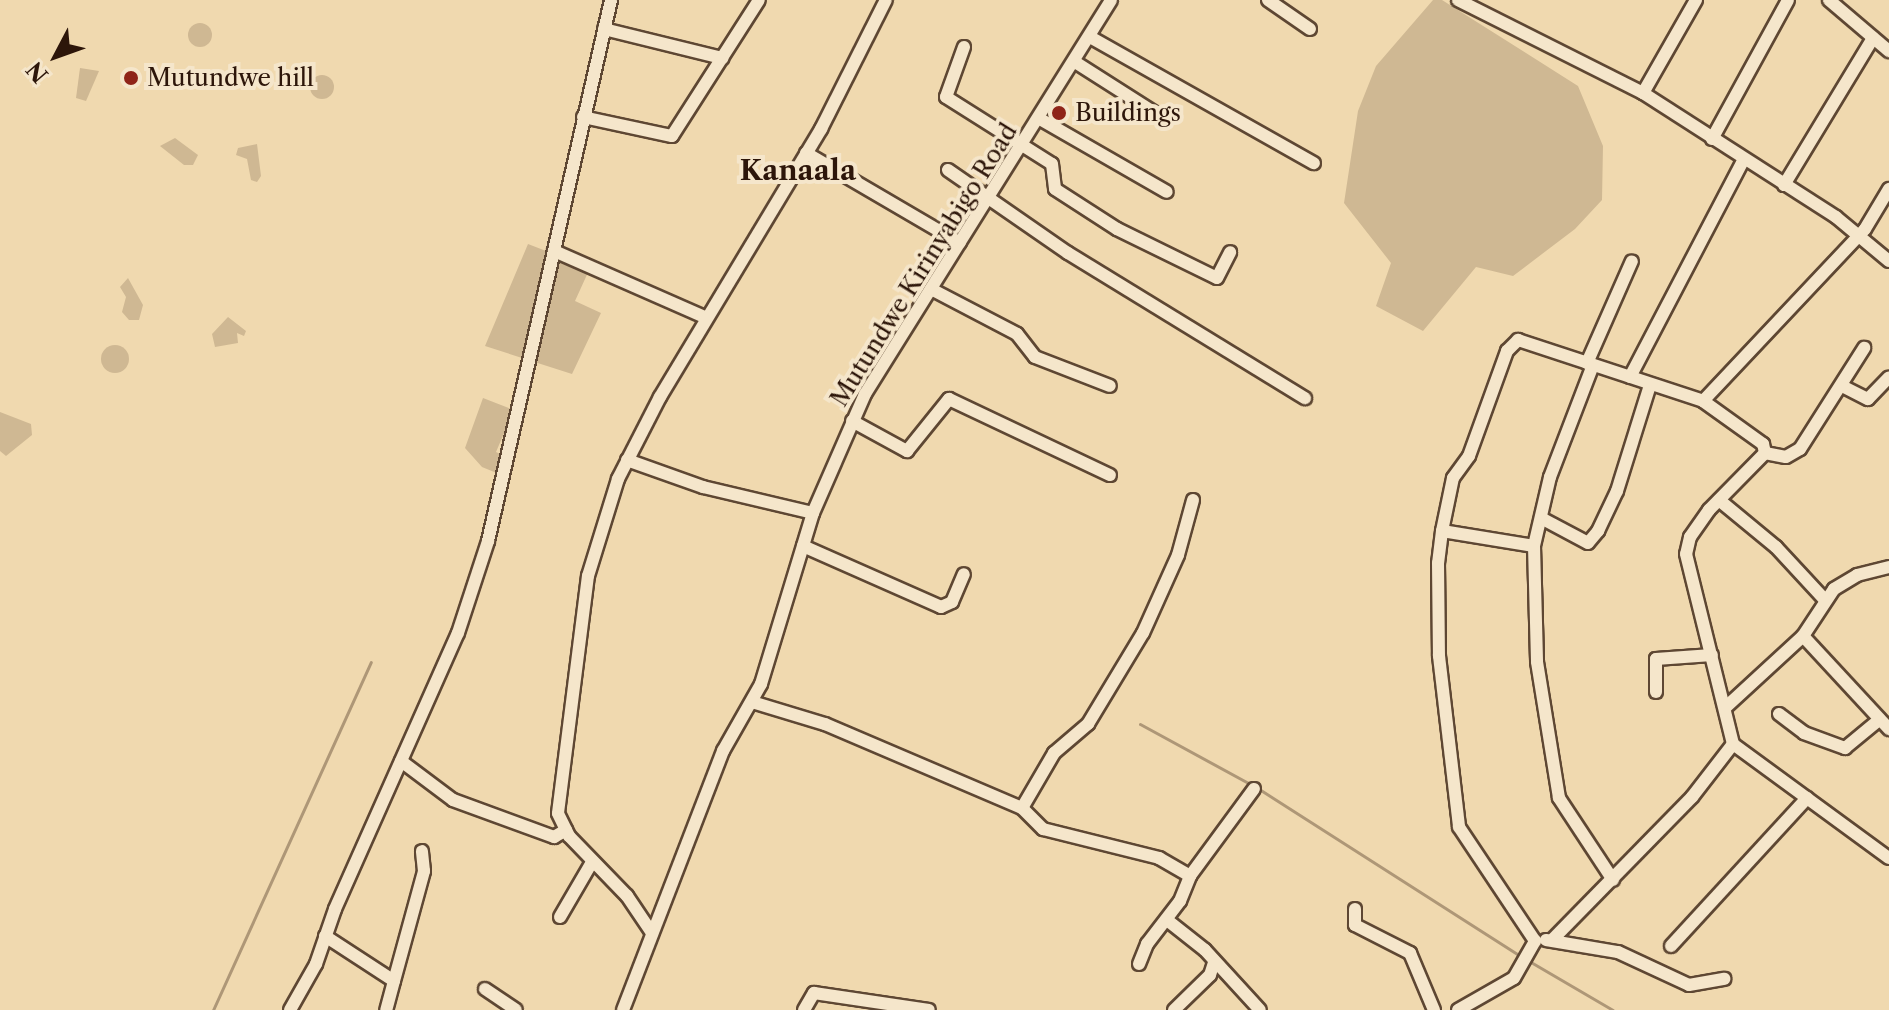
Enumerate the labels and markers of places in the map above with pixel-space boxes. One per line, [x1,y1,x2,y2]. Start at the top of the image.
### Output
place label: Mutundwe hill [147,64,314,92]
marker: Mutundwe hill [122,69,140,87]
place label: Buildings [1075,99,1181,127]
marker: Buildings [1050,104,1068,122]

